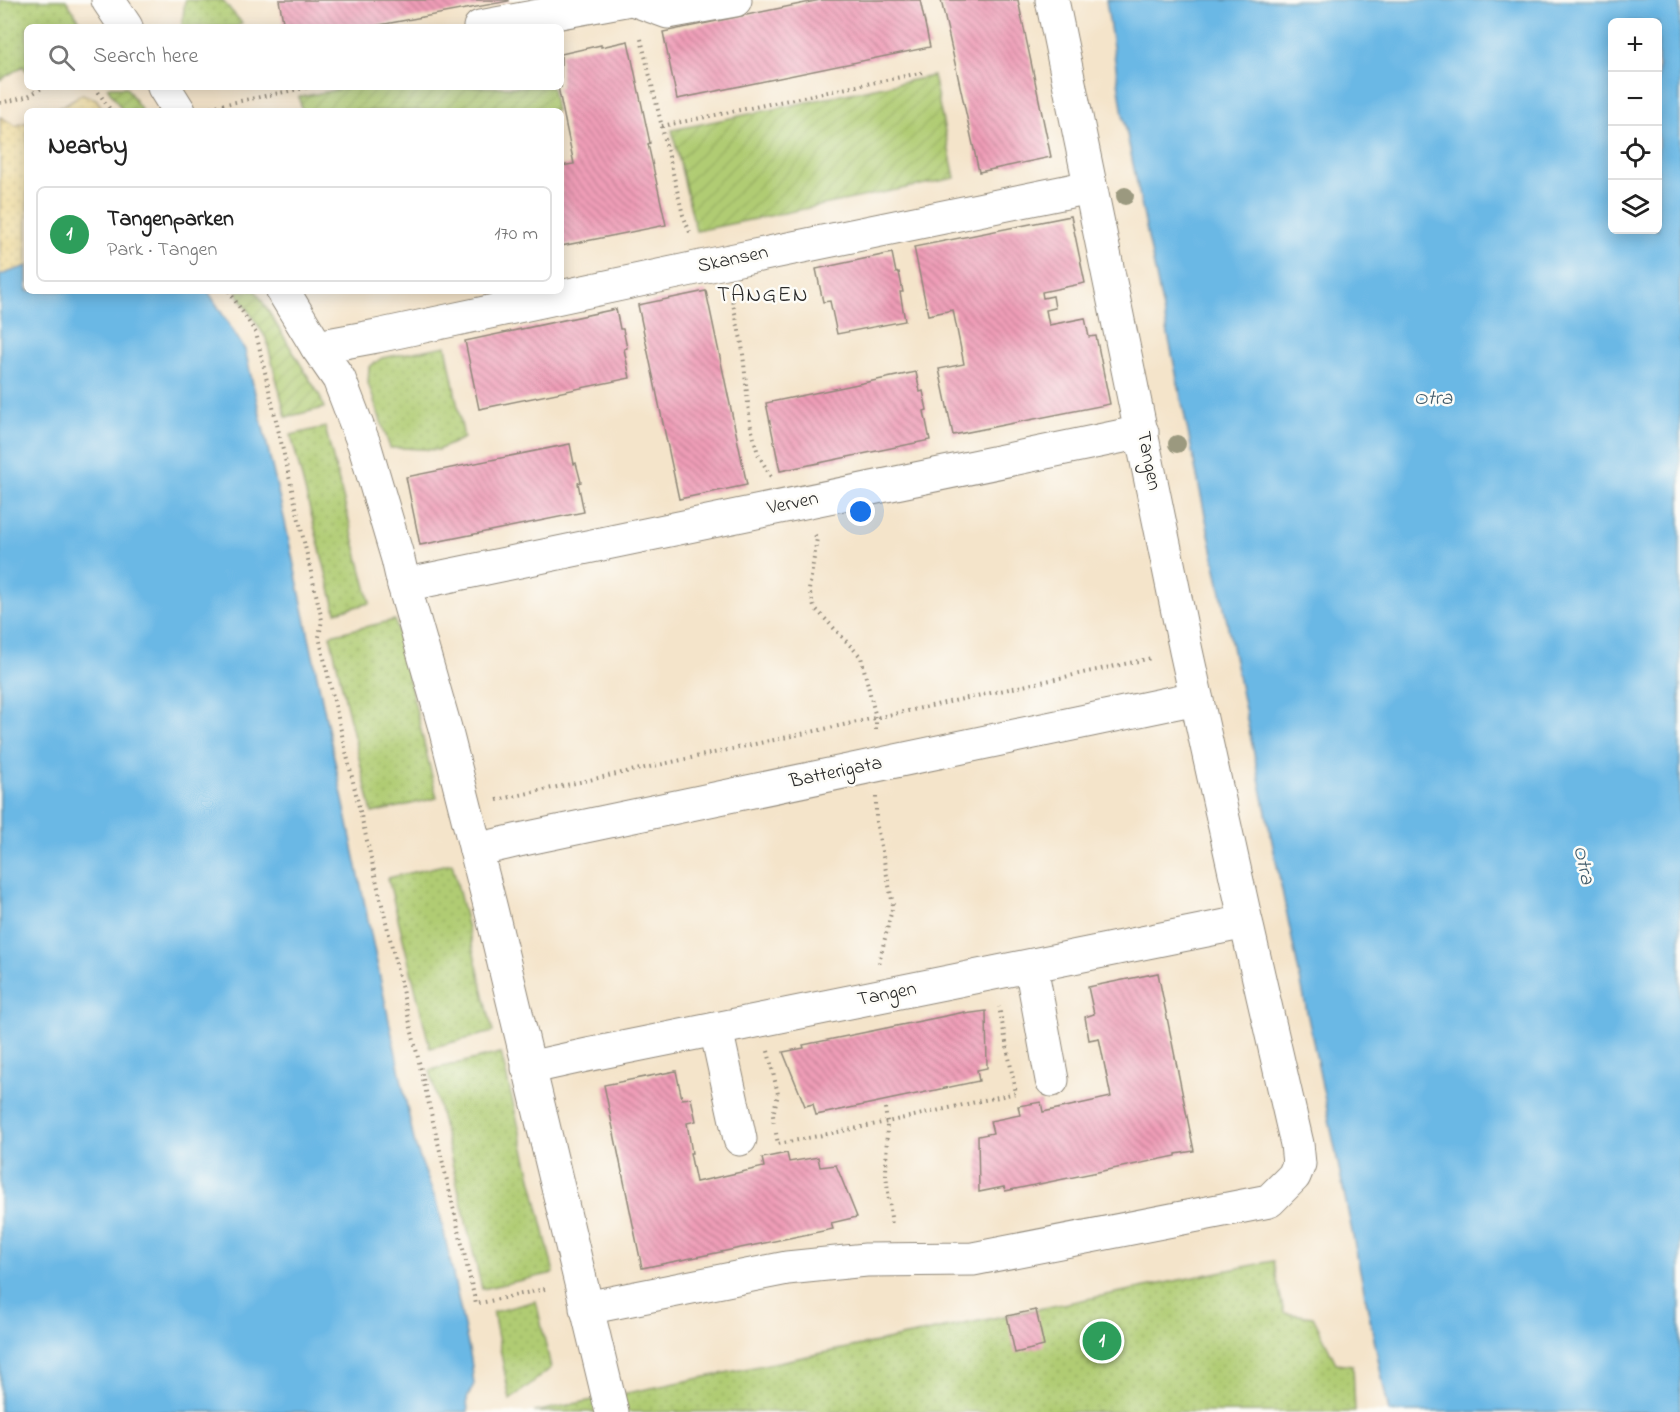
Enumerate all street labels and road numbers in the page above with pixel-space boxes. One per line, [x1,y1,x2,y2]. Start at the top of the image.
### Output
street label: Skansen [695,238,771,282]
street label: Tangen [1127,429,1168,494]
street label: Verven [764,484,821,524]
street label: Batterigata [786,749,885,798]
street label: Tangen [855,975,920,1016]

